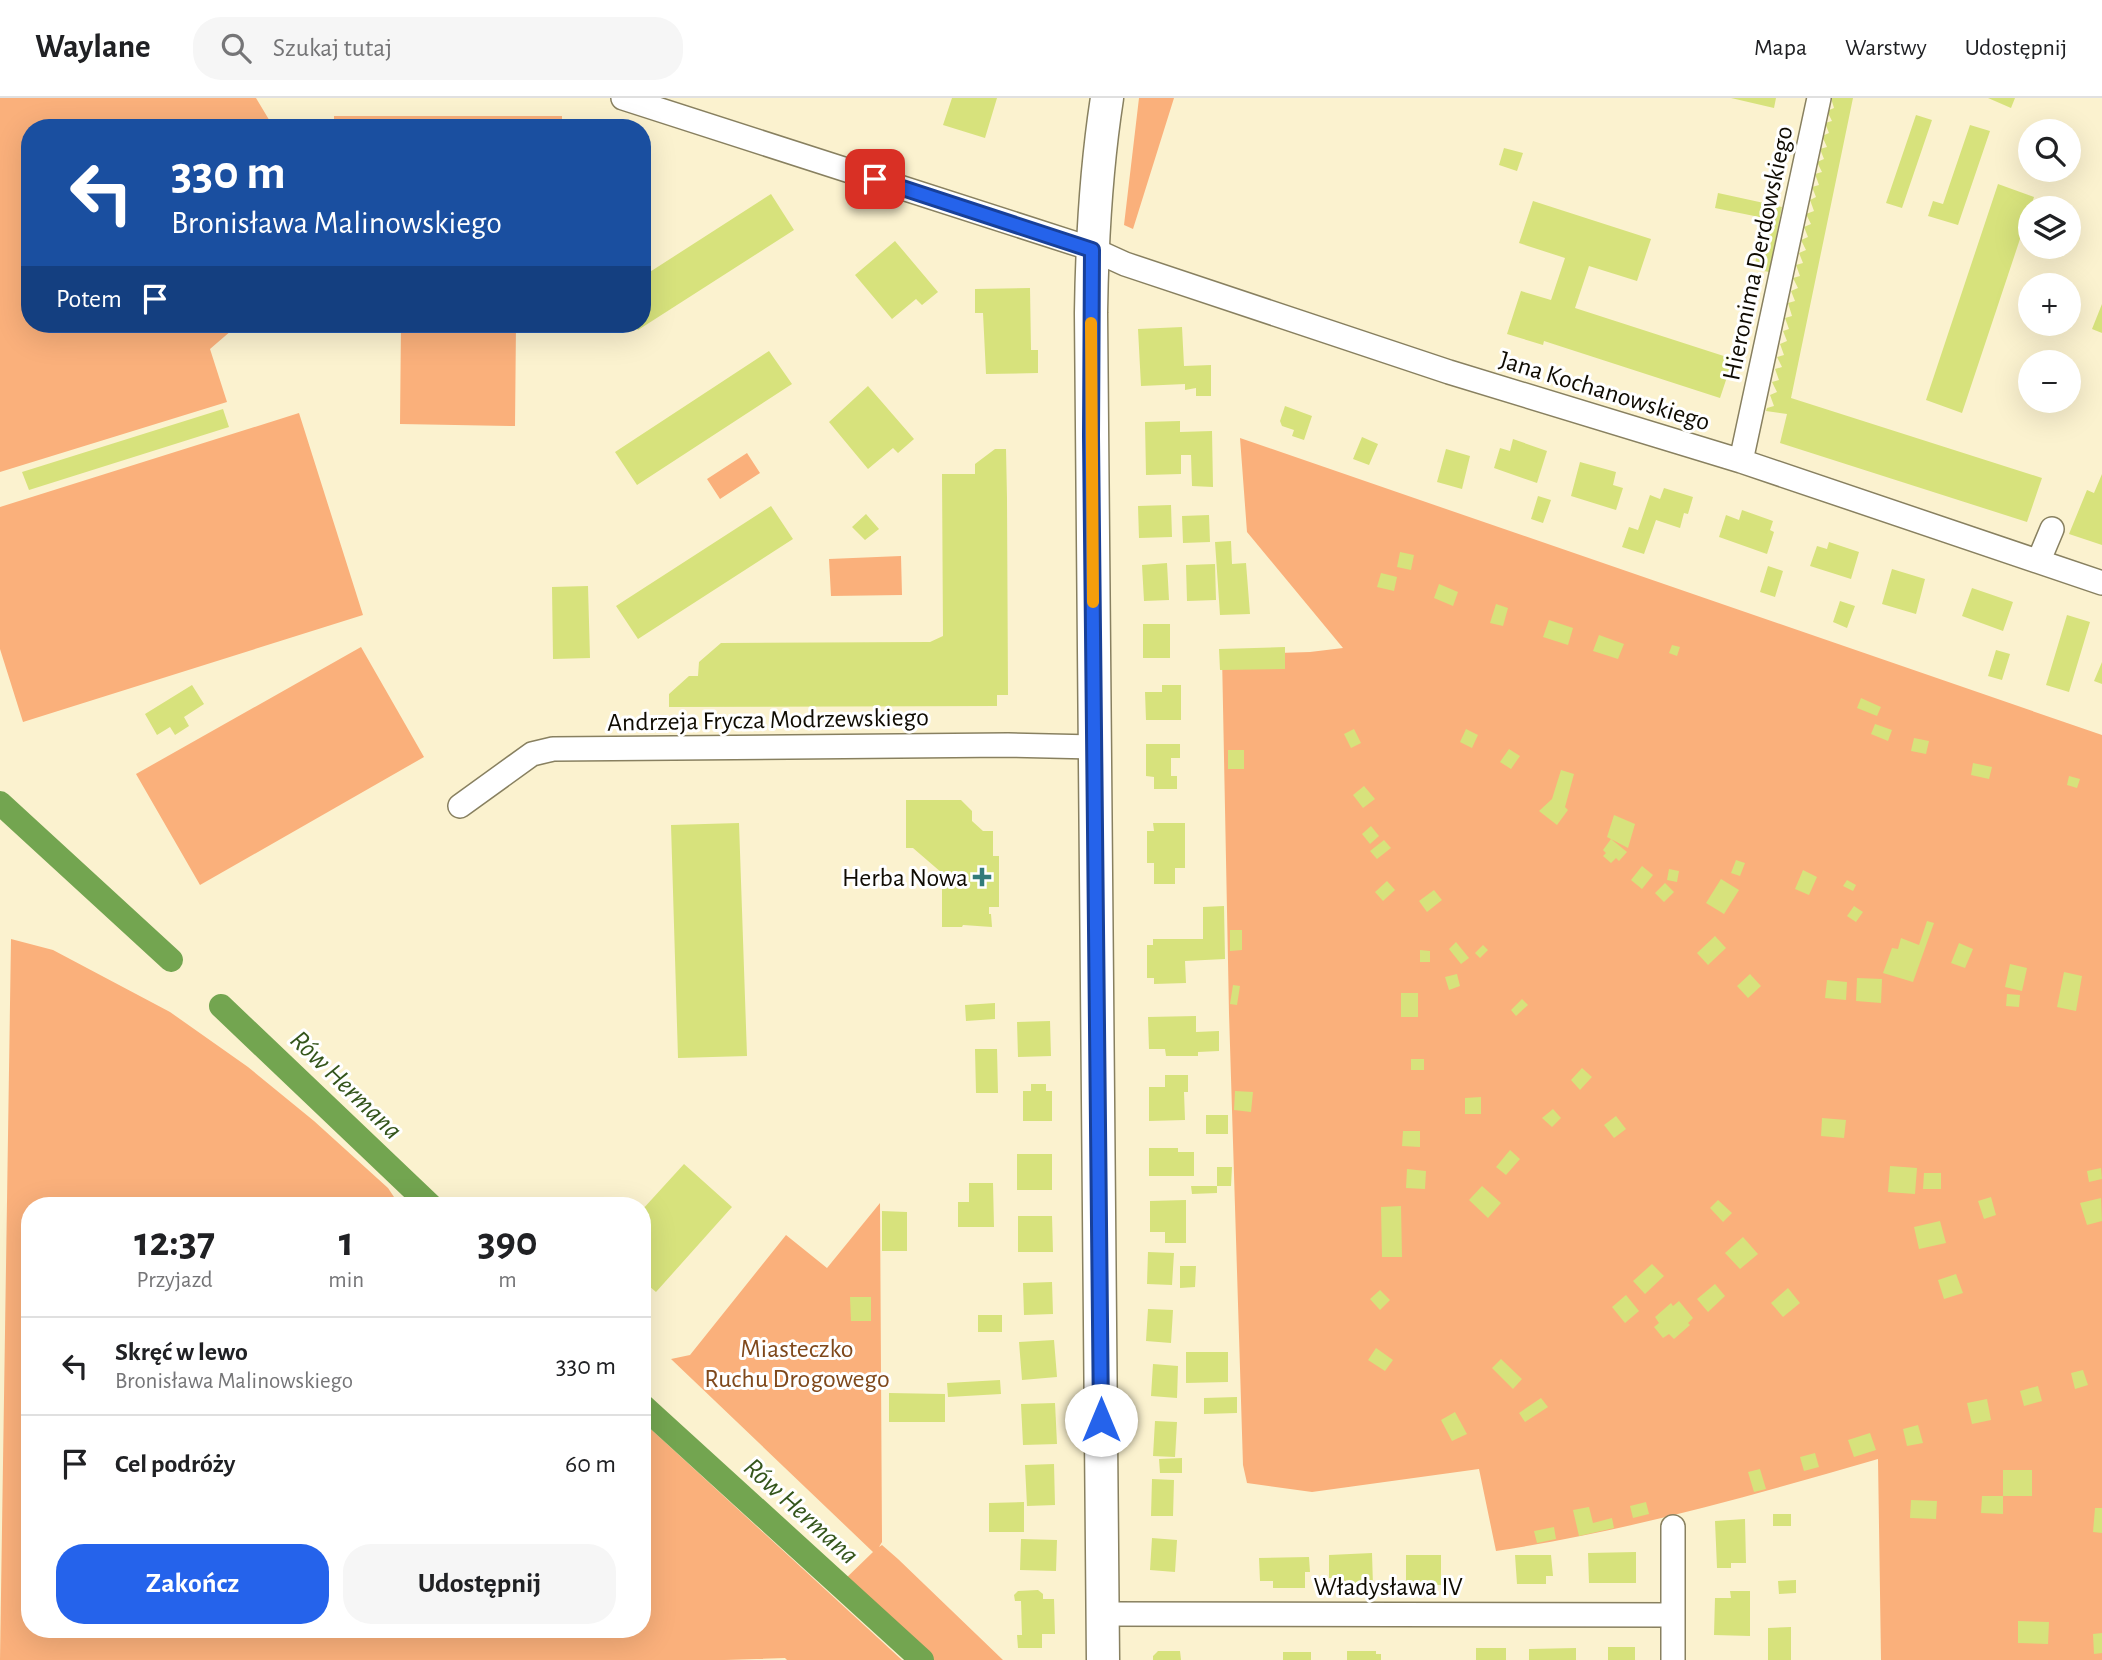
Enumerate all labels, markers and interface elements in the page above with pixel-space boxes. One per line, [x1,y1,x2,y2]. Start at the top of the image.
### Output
search box [193,17,683,80]
icon: search [217,29,255,67]
text: Waylane [35,31,151,64]
text: Szukaj tutaj [273,35,392,61]
text: Mapa [1754,36,1807,60]
text: Warstwy [1845,36,1927,60]
text: Udostępnij [1965,36,2067,60]
map controls [2018,119,2081,413]
button: search [2018,119,2081,182]
street label: Hieronima Derdowskiego [1718,124,1798,383]
icon: left [56,147,147,238]
text: 330 m [171,149,286,198]
pin [845,149,905,209]
icon: arrive [856,160,894,198]
button: layers [2018,196,2081,259]
text: Bronisława Malinowskiego [171,207,502,239]
button: + [2018,273,2081,336]
icon: arrive [136,280,174,318]
text: Potem [56,286,122,312]
street label: Jana Kochanowskiego [1496,347,1713,435]
button: − [2018,350,2081,413]
street label: Andrzeja Frycza Modrzewskiego [607,704,929,736]
place label: Herba Nowa [842,865,968,891]
marker: Herba Nowa [974,869,990,885]
water label: Rów Hermana [284,1026,407,1145]
text: 12:37 [134,1221,215,1263]
text: 1 [339,1221,354,1263]
text: 390 [477,1221,538,1263]
text: Przyjazd [137,1269,213,1292]
text: min [328,1269,364,1292]
text: m [498,1269,517,1292]
park label: Miasteczko Ruchu Drogowego [704,1336,890,1392]
text: Skręć w lewo [115,1339,248,1365]
icon: left [56,1347,94,1385]
text: 330 m [556,1353,616,1379]
text: Bronisława Malinowskiego [115,1370,353,1393]
position arrow [1064,1383,1138,1457]
icon: arrive [56,1445,94,1483]
text: Cel podróży [115,1451,235,1477]
text: 60 m [565,1451,616,1477]
water label: Rów Hermana [738,1453,863,1570]
button: Zakończ [56,1544,329,1624]
button: Udostępnij [343,1544,616,1624]
street label: Władysława IV [1313,1574,1463,1600]

